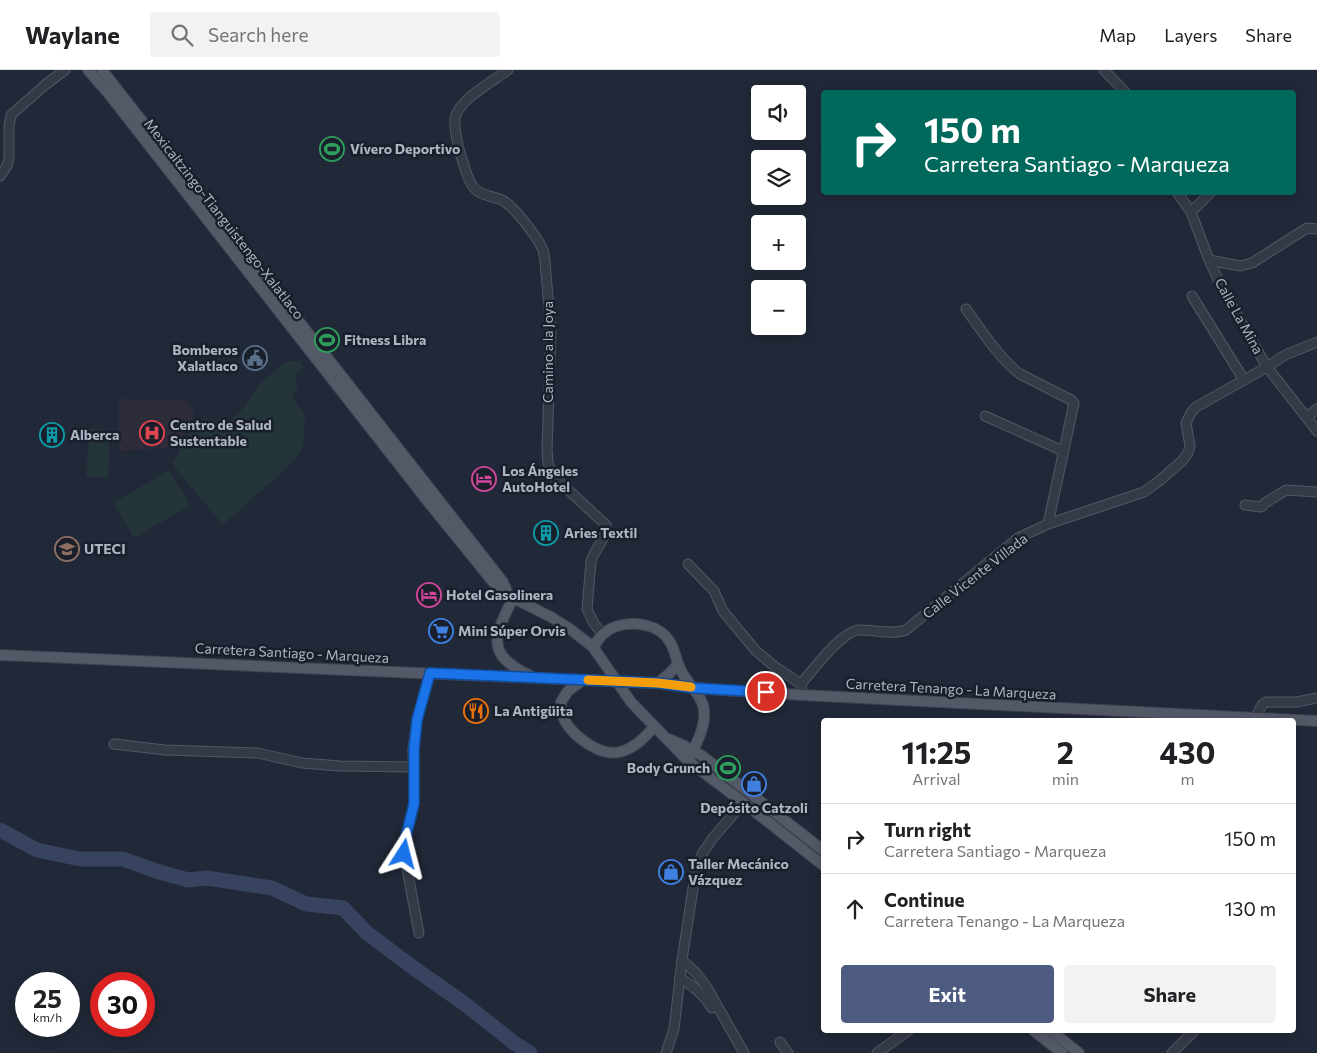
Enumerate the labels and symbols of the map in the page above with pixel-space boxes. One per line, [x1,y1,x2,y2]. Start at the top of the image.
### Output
street label: Mexicaltzingo-Tianguistengo-Xalatlaco [141,115,308,322]
sports icon: Vívero Deportivo [319,136,345,162]
place label: Vívero Deportivo [350,140,460,157]
street label: Calle La Mina [1212,275,1267,357]
street label: Camino a la Joya [539,301,556,403]
sports icon: Fitness Libra [314,327,340,353]
place label: Fitness Libra [344,331,426,348]
place label: Bomberos Xalatlaco [172,341,238,374]
public building icon: Bomberos Xalatlaco [242,345,268,371]
place label: Centro de Salud Sustentable [170,416,272,449]
hospital icon: Centro de Salud Sustentable [139,420,165,446]
building icon: Alberca [39,422,65,448]
place label: Alberca [70,426,119,443]
place label: Los Ángeles AutoHotel [502,462,579,495]
hotel icon: Los Ángeles AutoHotel [471,466,497,492]
building icon: Aries Textil [533,520,559,546]
place label: Aries Textil [564,524,637,541]
street label: Calle Vicente Villada [919,529,1031,622]
school or university icon: UTECI [54,536,80,562]
place label: UTECI [84,540,126,557]
hotel icon: Hotel Gasolinera [416,582,442,608]
place label: Hotel Gasolinera [446,586,553,603]
supermarket icon: Mini Súper Orvis [428,618,454,644]
place label: Mini Súper Orvis [458,622,566,639]
street label: Carretera Santiago - Marqueza [194,639,390,666]
pin [745,671,787,713]
street label: Carretera Tenango - La Marqueza [845,674,1057,703]
restaurant icon: La Antigüita [463,698,489,724]
place label: La Antigüita [494,702,573,719]
sports icon: Body Grunch [715,755,741,781]
place label: Body Grunch [627,759,710,776]
shop icon: Depósito Catzoli [741,771,767,797]
place label: Depósito Catzoli [700,799,808,816]
position arrow [377,827,429,879]
place label: Taller Mecánico Vázquez [688,855,789,888]
shop icon: Taller Mecánico Vázquez [658,859,684,885]
speed limit sign: 30 [90,972,155,1037]

